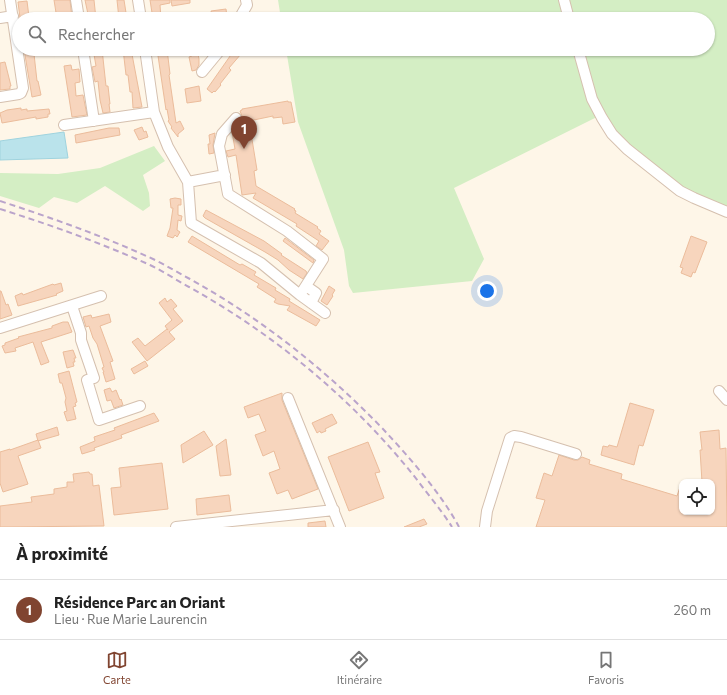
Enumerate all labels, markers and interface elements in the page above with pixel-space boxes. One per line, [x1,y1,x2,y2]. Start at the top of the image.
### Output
search box [12,12,715,56]
icon: search [26,23,48,45]
text: Rechercher [58,25,135,43]
pin: 1 [231,116,257,149]
your location [477,281,497,301]
map controls [679,479,715,515]
button: locate [679,479,715,515]
text: À proximité [16,543,108,564]
text: Résidence Parc an Oriant [54,593,225,611]
text: 1 [26,602,32,618]
text: 260 m [674,602,711,618]
text: Lieu · Rue Marie Laurencin [54,611,207,627]
tab: Carte [103,649,131,686]
tab: Itinéraire [337,649,382,686]
tab: Favoris [588,649,624,686]

